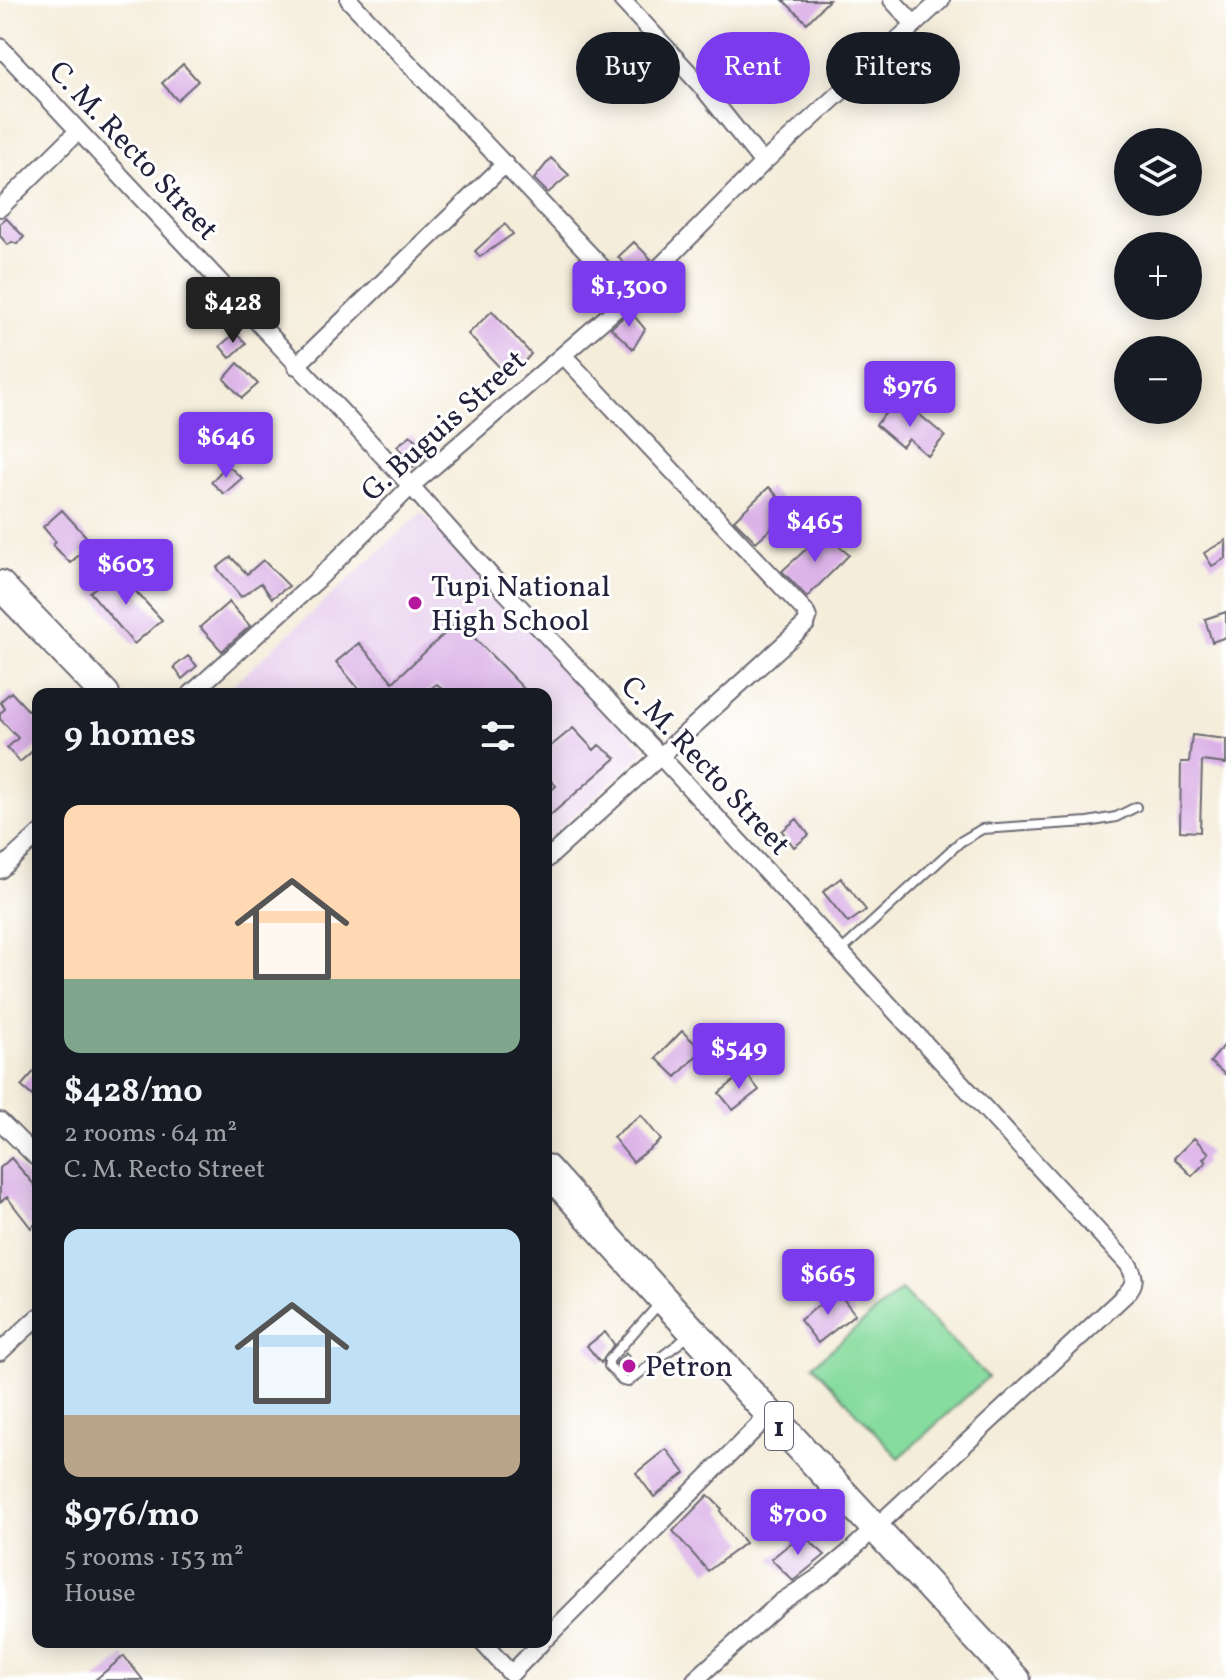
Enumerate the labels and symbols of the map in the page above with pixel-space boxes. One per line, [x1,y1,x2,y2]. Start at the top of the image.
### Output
street label: C. M. Recto Street [38,52,227,251]
pin: $1,300 [564,261,694,329]
pin: $428 [186,277,280,345]
street label: G. Buguis Street [352,341,536,512]
pin: $976 [863,361,957,429]
pin: $646 [179,412,273,480]
pin: $465 [768,496,862,564]
pin: $603 [79,539,173,607]
place label: Tupi National High School [431,567,610,643]
marker: Tupi National High School [406,594,424,612]
street label: C. M. Recto Street [610,667,799,866]
pin: $549 [692,1023,786,1091]
pin: $665 [781,1249,875,1317]
place label: Petron [645,1347,733,1389]
marker: Petron [620,1357,638,1375]
road number: 1 [765,1402,793,1450]
pin: $700 [751,1489,845,1557]

